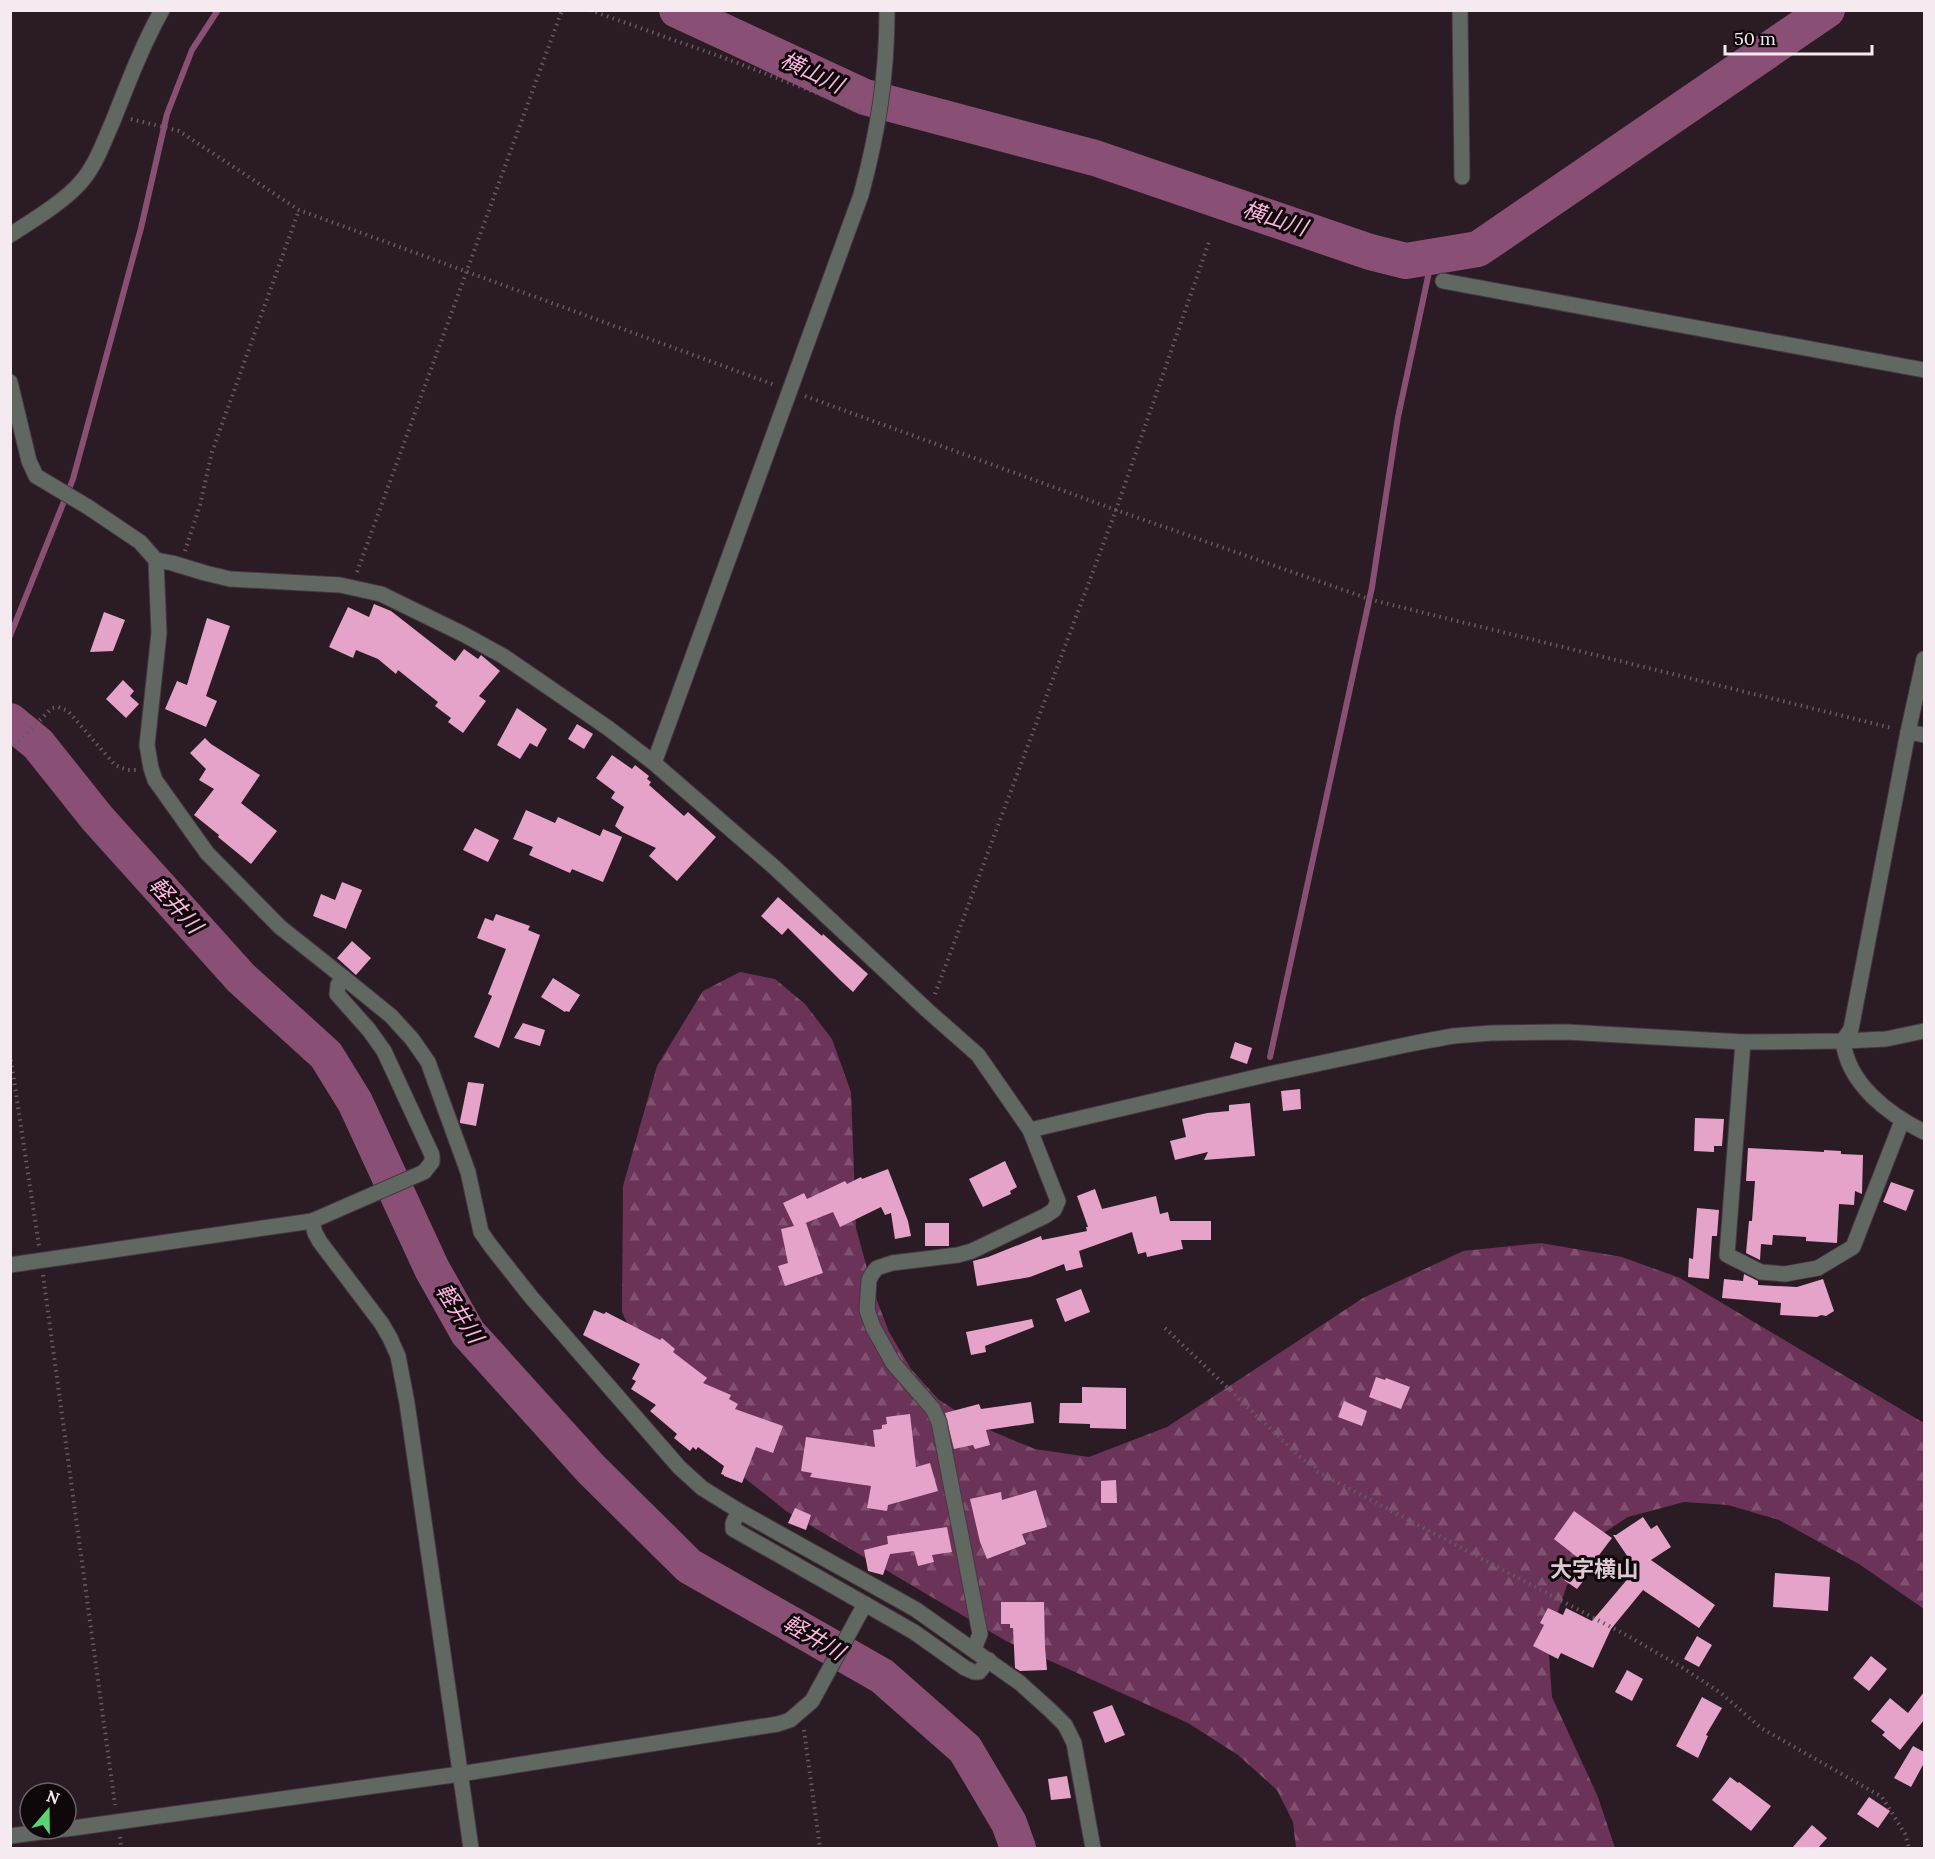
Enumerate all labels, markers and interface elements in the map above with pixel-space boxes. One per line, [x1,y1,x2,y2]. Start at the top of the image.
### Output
scale bar [1725,18,1872,56]
text: 50 m [1734,27,1776,50]
water label: 横山川 [776,45,850,99]
water label: 横山川 [1239,194,1313,242]
water label: 軽井川 [144,871,210,940]
water label: 軽井川 [430,1278,491,1350]
district label: 大字横山 [1550,1555,1638,1583]
water label: 軽井川 [778,1608,851,1667]
north arrow [18,1781,78,1841]
text: N [44,1785,62,1808]

